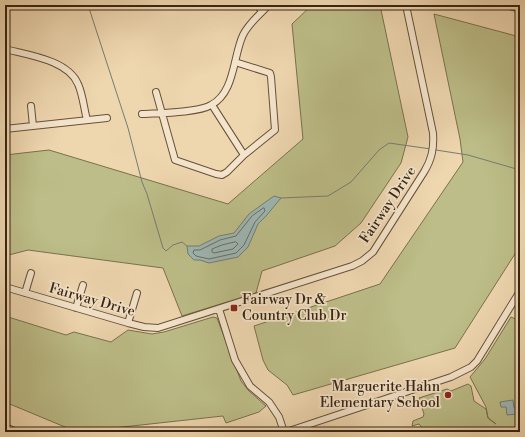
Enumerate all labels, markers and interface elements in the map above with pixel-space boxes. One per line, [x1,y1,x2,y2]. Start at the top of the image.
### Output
street label: Fairway Drive [356,163,420,247]
street label: Fairway Drive [47,279,137,321]
place label: Fairway Dr & Country Club Dr [242,291,347,325]
marker: Fairway Dr & Country Club Dr [229,303,239,313]
place label: Marguerite Hahn Elementary School [320,378,441,412]
marker: Marguerite Hahn Elementary School [443,390,453,400]

